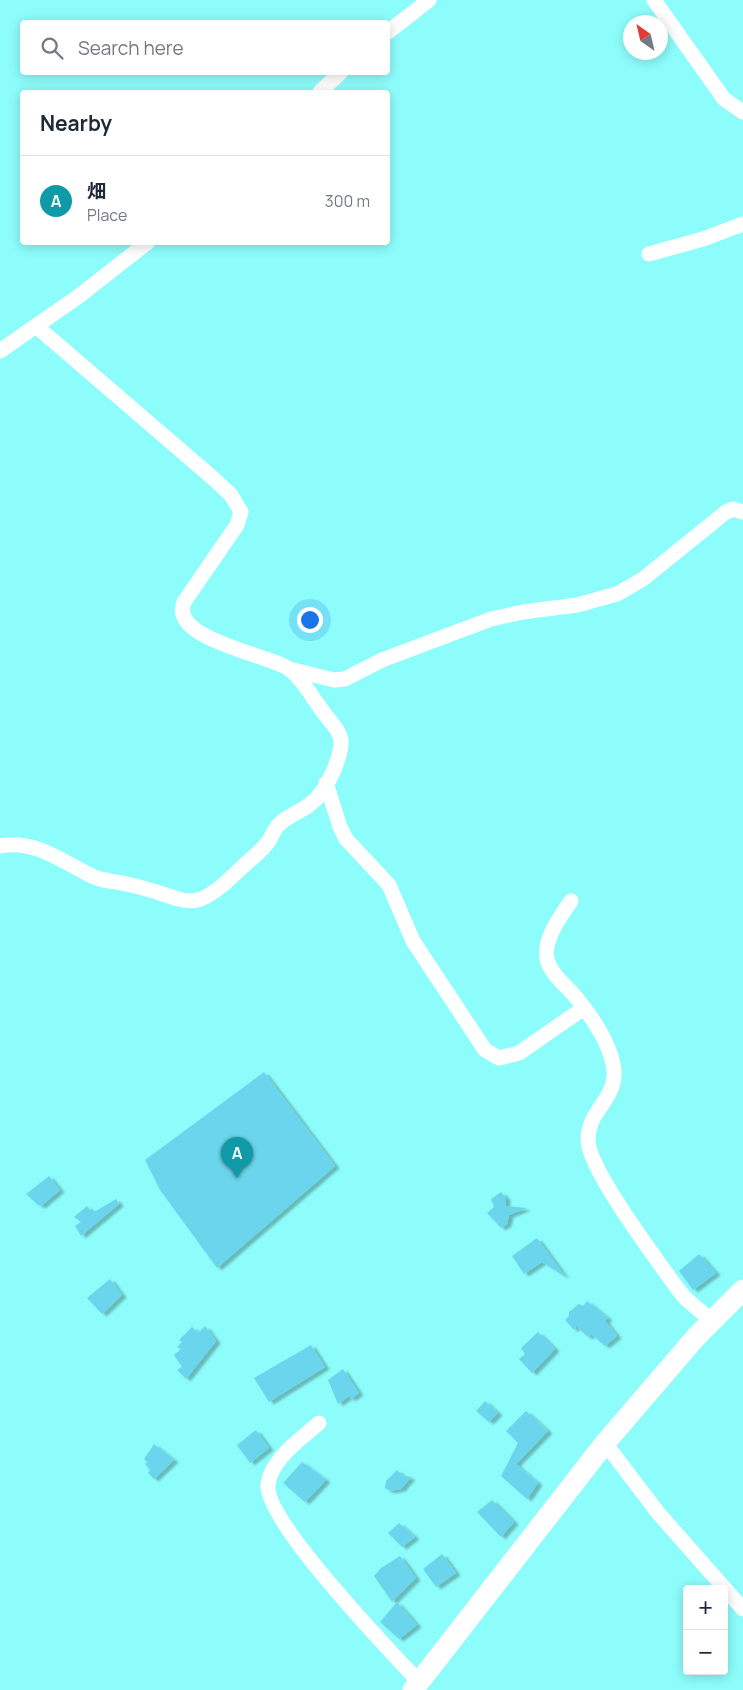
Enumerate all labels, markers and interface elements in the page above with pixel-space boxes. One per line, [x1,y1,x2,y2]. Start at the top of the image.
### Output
north arrow [623,15,668,60]
search box [20,20,390,75]
icon: search [38,34,66,62]
text: Search here [78,35,184,61]
text: Nearby [40,109,112,137]
text: 畑 [87,178,106,204]
text: A [51,190,61,212]
text: 300 m [325,190,370,212]
text: Place [87,204,127,226]
your location [297,607,323,633]
pin: A [221,1137,253,1178]
map controls [683,1585,728,1675]
button: + [683,1585,728,1630]
button: − [683,1630,728,1675]

